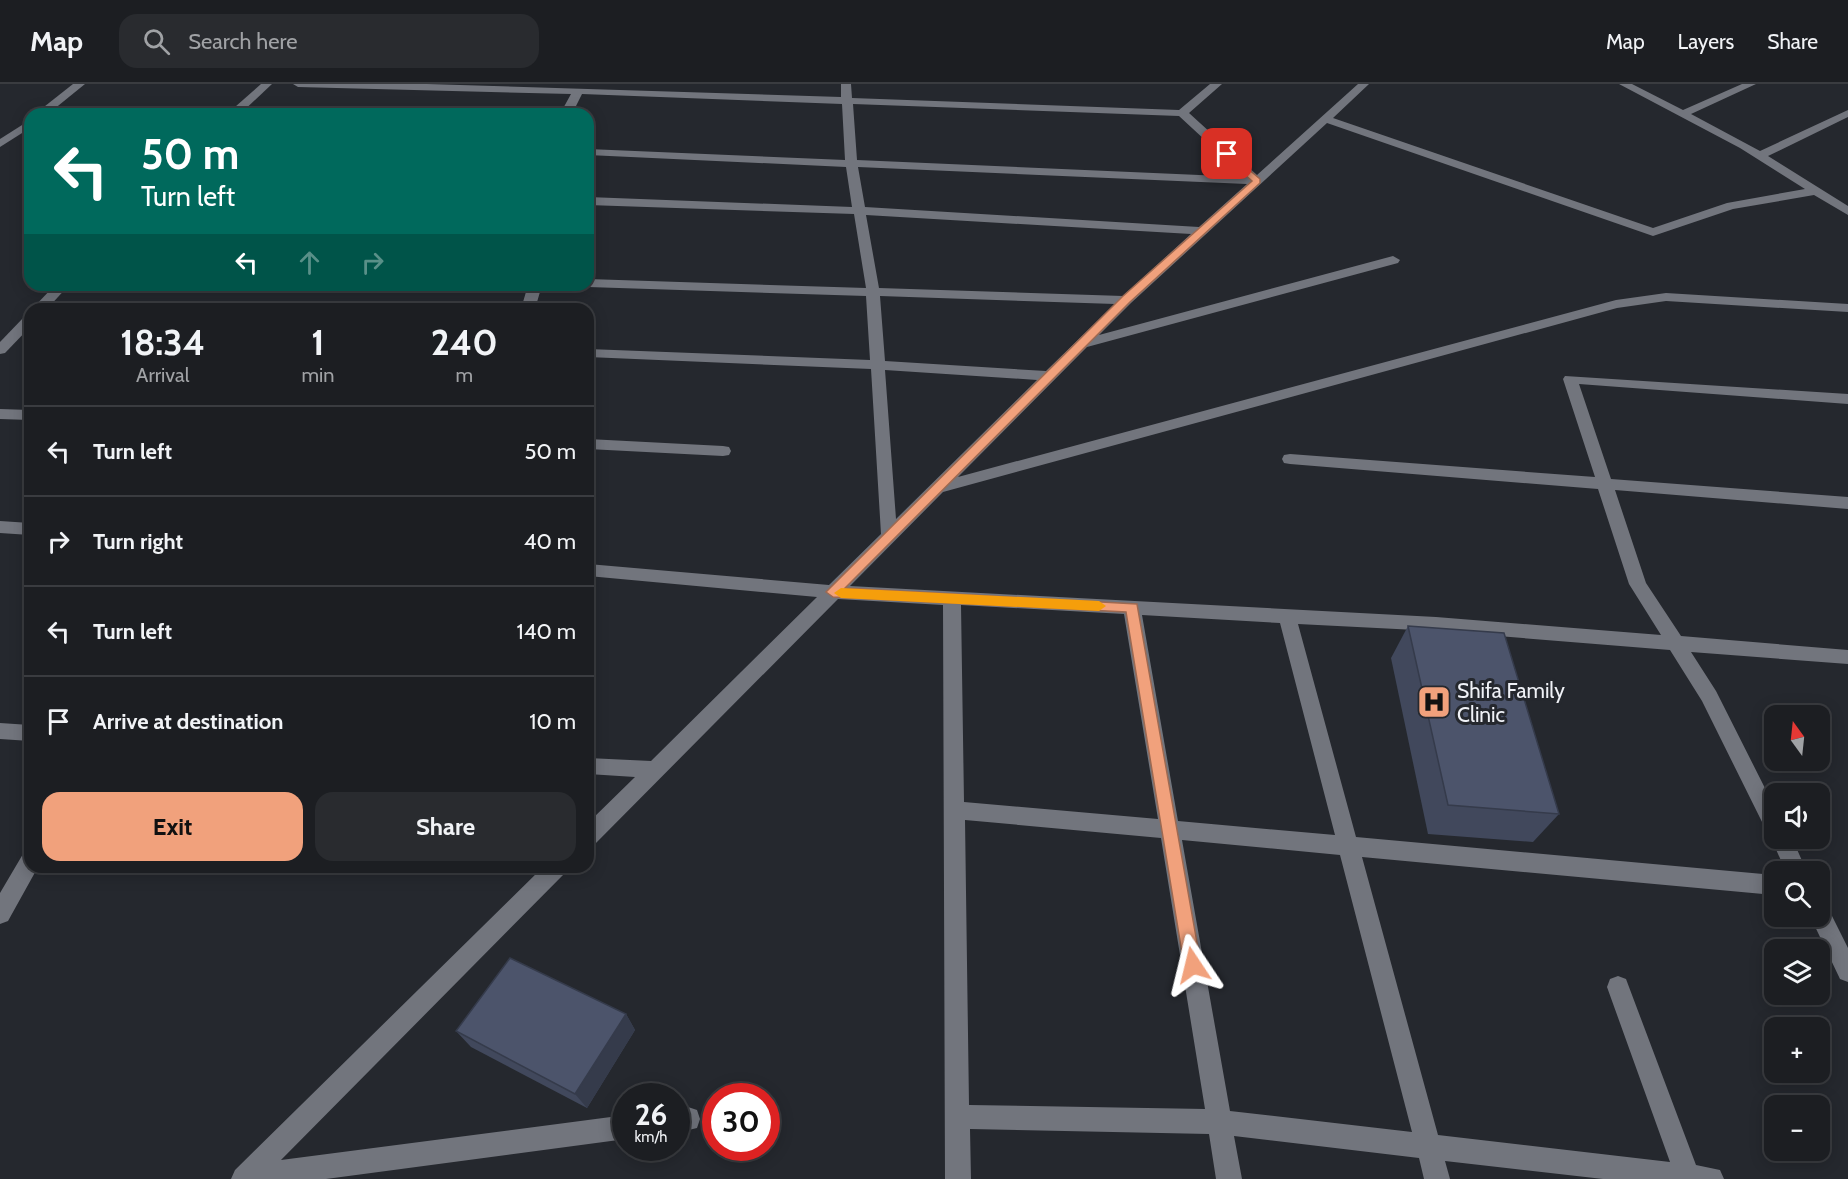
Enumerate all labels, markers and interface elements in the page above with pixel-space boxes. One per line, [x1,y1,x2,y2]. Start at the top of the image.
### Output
search box [119,14,539,68]
text: Map [30,24,83,58]
icon: search [140,25,173,58]
text: Search here [188,28,297,55]
text: Map [1606,29,1645,54]
text: Layers [1678,29,1734,54]
text: Share [1767,29,1818,54]
text: 50 m [141,128,239,180]
pin [1201,128,1252,179]
icon: left [42,132,120,210]
icon: arrive [1210,137,1243,170]
text: Turn left [141,180,235,213]
icon: left [230,246,263,279]
icon: ahead [293,246,326,279]
icon: right [356,246,389,279]
text: 18:34 [120,320,205,364]
text: 1 [311,320,325,364]
text: 240 [431,320,498,364]
text: Arrival [136,363,189,387]
text: min [301,363,334,387]
text: m [455,363,473,387]
icon: left [42,435,75,468]
text: Turn left [93,438,172,465]
text: 50 m [524,438,576,465]
icon: right [42,525,75,558]
text: Turn right [93,528,183,555]
text: 40 m [524,528,576,555]
icon: left [42,615,75,648]
text: Turn left [93,618,172,645]
text: 140 m [517,618,576,645]
place label: Shifa Family Clinic [1457,678,1565,727]
hospital icon: Shifa Family Clinic [1416,684,1452,720]
icon: arrive [42,705,75,738]
north arrow [1764,705,1830,771]
map controls [1764,705,1830,1161]
text: Arrive at destination [93,708,283,735]
text: 10 m [529,708,576,735]
button: sound [1764,783,1830,849]
button: Exit [42,792,303,861]
button: Share [315,792,576,861]
button: search [1764,861,1830,927]
position arrow [1161,933,1225,997]
button: layers [1764,939,1830,1005]
button: + [1764,1017,1830,1083]
speed limit sign: 30 [702,1083,780,1161]
button: − [1764,1095,1830,1161]
text: 26 [635,1096,667,1133]
text: km/h [635,1128,667,1146]

